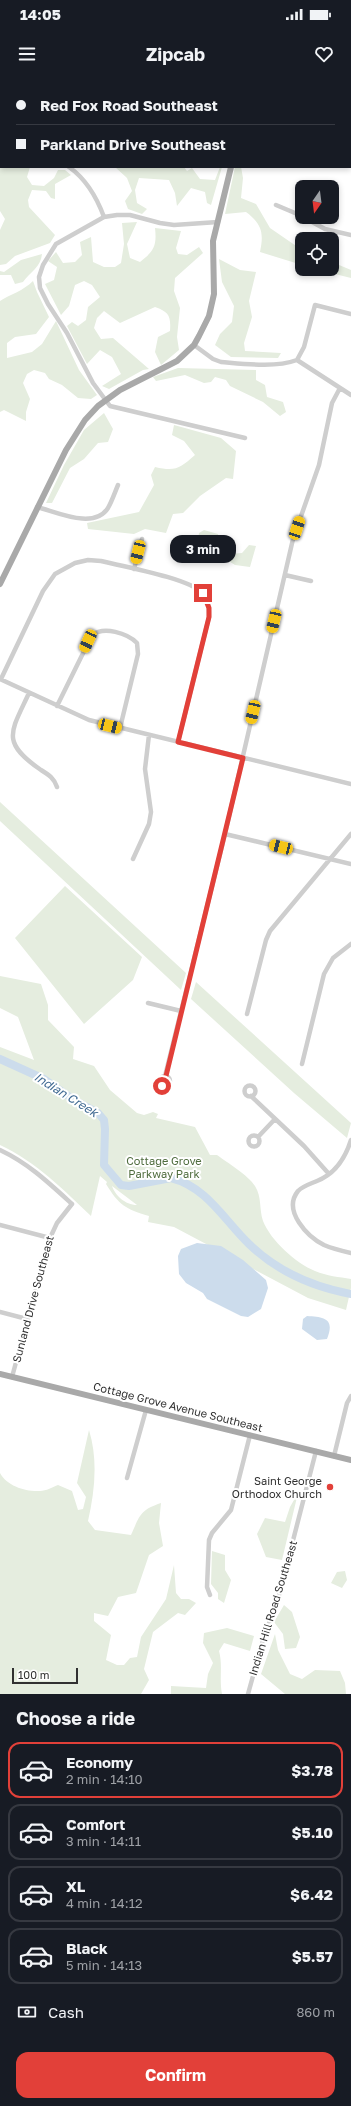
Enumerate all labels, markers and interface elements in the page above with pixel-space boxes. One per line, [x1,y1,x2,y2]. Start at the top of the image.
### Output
text: 14:05 [20,5,61,23]
icon: menu [16,43,38,65]
text: Zipcab [146,43,205,65]
icon: heart [313,43,335,65]
text: Red Fox Road Southeast [40,96,218,114]
text: Parkland Drive Southeast [40,135,226,153]
north arrow [295,180,339,224]
map controls [295,180,339,276]
button: locate [295,232,339,276]
car [288,515,306,541]
callout: 3 min [170,535,236,563]
car [129,539,147,565]
text: 3 min [186,541,220,557]
route end [194,584,212,602]
car [265,608,283,634]
car [77,628,99,654]
car [244,699,262,725]
car [97,717,123,735]
car [268,838,294,856]
water label: Indian Creek [32,1069,102,1121]
route start [153,1077,171,1095]
park label: Cottage Grove Parkway Park [126,1154,202,1180]
street label: Sunland Drive Southeast [9,1234,56,1364]
street label: Cottage Grove Avenue Southeast [92,1379,264,1434]
place label: Saint George Orthodox Church [232,1474,322,1500]
marker: Saint George Orthodox Church [325,1482,335,1492]
street label: Indian Hill Road Southeast [246,1539,299,1677]
scale bar [12,1666,78,1685]
text: 100 m [18,1668,49,1681]
text: Choose a ride [16,1707,135,1729]
icon: car [18,1752,54,1788]
text: Economy [66,1753,133,1771]
text: $3.78 [291,1761,333,1779]
text: 2 min · 14:10 [66,1771,143,1787]
icon: car [18,1814,54,1850]
text: Comfort [66,1815,125,1833]
text: $5.10 [292,1823,333,1841]
text: 3 min · 14:11 [66,1833,141,1849]
icon: car [18,1876,54,1912]
text: XL [66,1877,85,1895]
text: $6.42 [290,1885,333,1903]
text: 4 min · 14:12 [66,1895,143,1911]
icon: car [18,1938,54,1974]
text: Black [66,1939,108,1957]
text: $5.57 [292,1947,333,1965]
text: 5 min · 14:13 [66,1957,142,1973]
icon: cash [16,2001,38,2023]
text: Cash [48,2003,84,2021]
text: 860 m [296,2004,335,2020]
button: Confirm [16,2052,335,2098]

